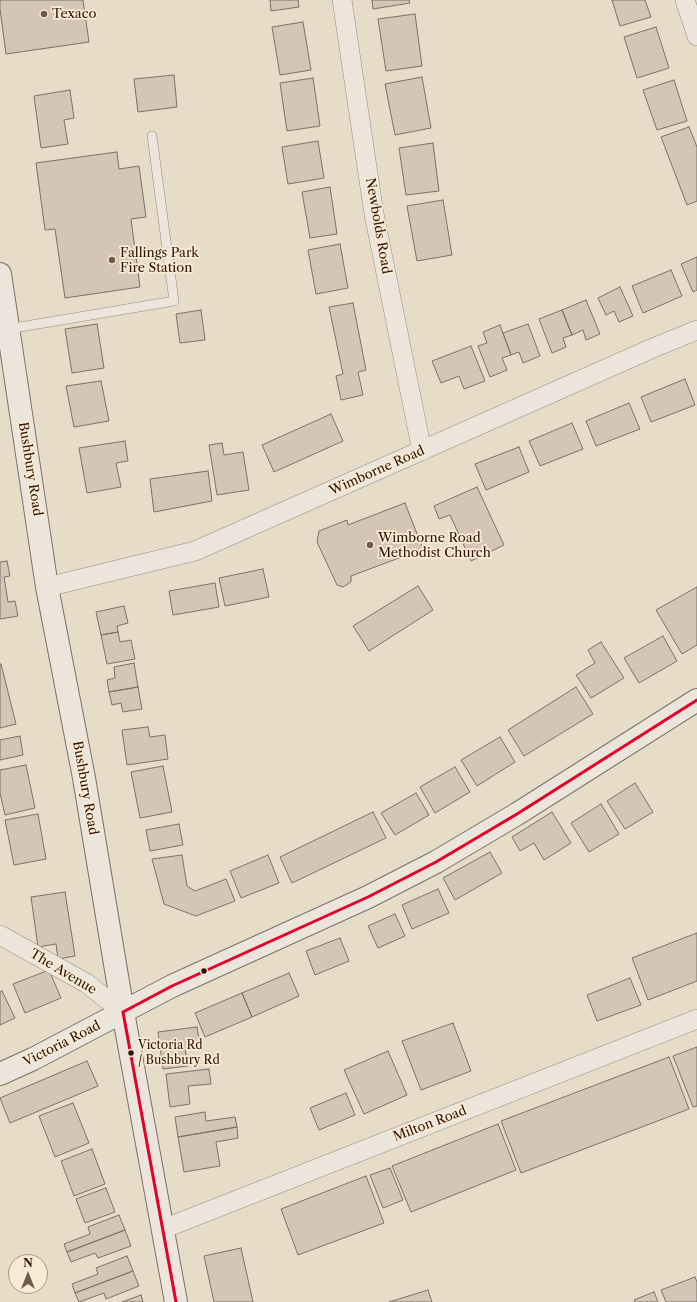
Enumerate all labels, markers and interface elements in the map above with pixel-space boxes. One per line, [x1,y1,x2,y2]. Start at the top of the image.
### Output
place label: Texaco [52,6,96,22]
marker: Texaco [39,9,49,19]
street label: Newbolds Road [362,177,394,275]
place label: Fallings Park Fire Station [120,245,199,276]
marker: Fallings Park Fire Station [107,255,117,265]
street label: Bushbury Road [15,421,45,517]
street label: Wimborne Road [327,443,427,499]
place label: Wimborne Road Methodist Church [378,530,491,561]
marker: Wimborne Road Methodist Church [365,540,375,550]
street label: Bushbury Road [69,740,101,836]
street label: The Avenue [27,946,99,998]
unlabelled marker [199,966,209,976]
street label: Victoria Road [21,1018,103,1070]
place label: Victoria Rd / Bushbury Rd [138,1039,220,1067]
marker: Victoria Rd / Bushbury Rd [126,1048,136,1058]
street label: Milton Road [391,1103,469,1145]
north arrow [8,1254,48,1294]
text: N [23,1256,33,1270]

